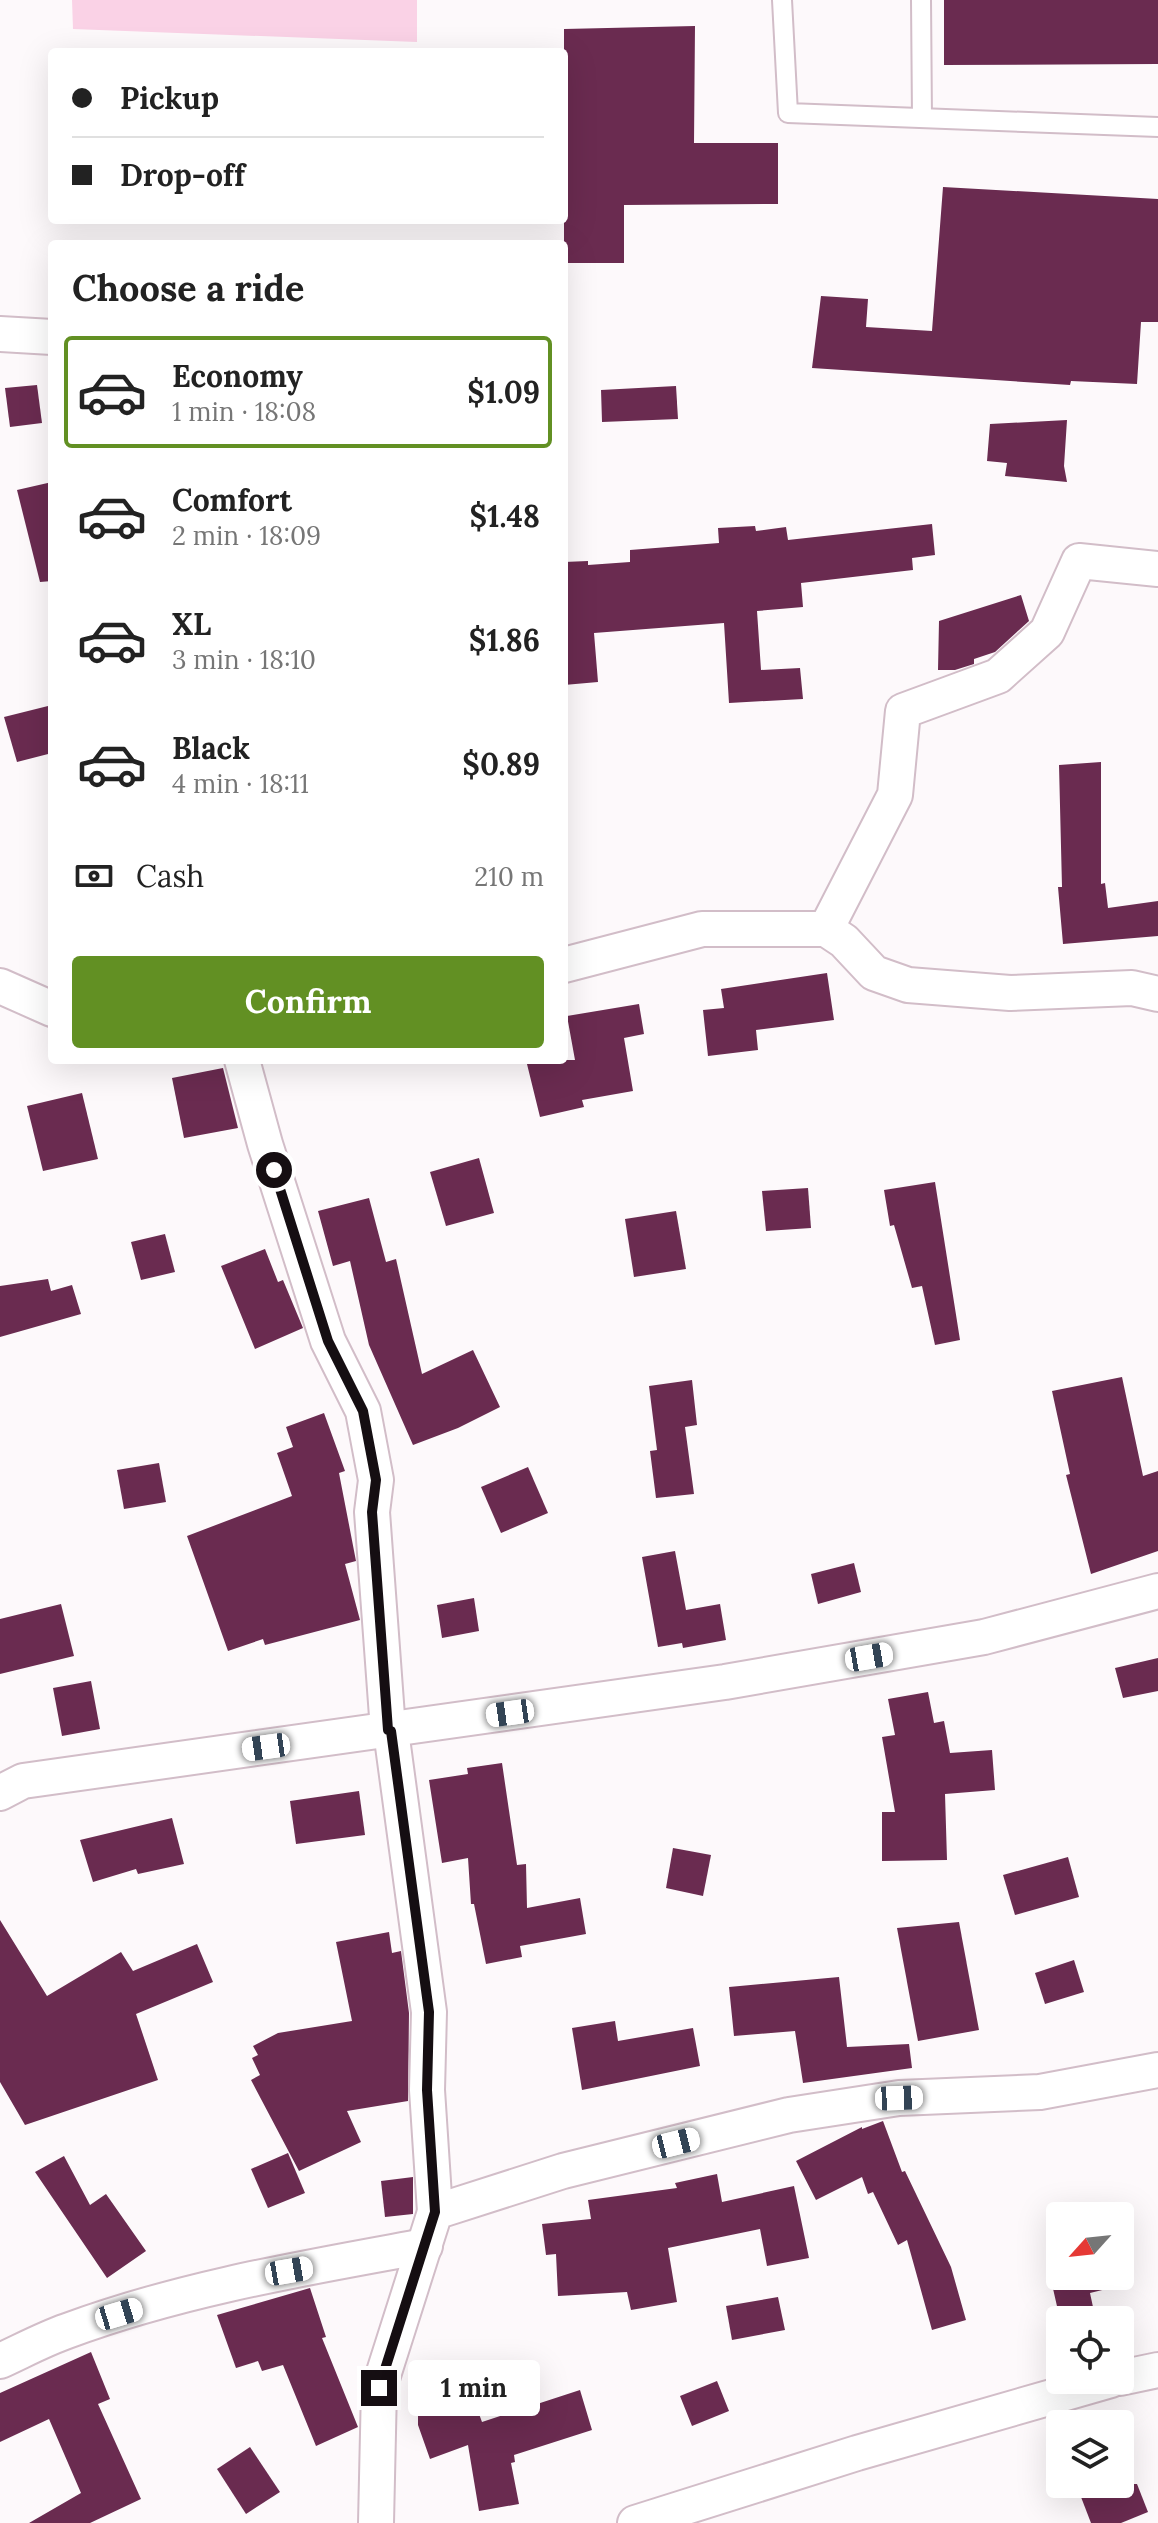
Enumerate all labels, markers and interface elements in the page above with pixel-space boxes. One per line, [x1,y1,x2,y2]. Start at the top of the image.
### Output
text: Pickup [120,79,219,117]
text: Drop-off [120,156,245,194]
text: Choose a ride [72,265,304,311]
icon: car [76,356,148,428]
text: Economy [172,357,303,395]
text: $1.09 [467,373,540,411]
text: 1 min · 18:08 [172,395,316,428]
icon: car [76,480,148,552]
text: Comfort [172,481,292,519]
text: $1.48 [470,497,540,535]
text: 2 min · 18:09 [172,519,321,552]
icon: car [76,604,148,676]
text: XL [172,605,211,643]
text: $1.86 [469,621,540,659]
text: 3 min · 18:10 [172,643,316,676]
icon: car [76,728,148,800]
text: Black [172,729,250,767]
text: $0.89 [462,745,540,783]
text: 4 min · 18:11 [172,767,309,800]
icon: cash [72,854,116,898]
text: Cash [136,857,204,895]
text: 210 m [474,860,544,893]
button: Confirm [72,956,544,1048]
route start [256,1152,292,1188]
car [843,1641,895,1673]
car [485,1698,535,1728]
car [241,1732,291,1762]
car [875,2085,923,2111]
car [650,2126,702,2160]
north arrow [1046,2202,1134,2290]
map controls [1046,2202,1134,2498]
car [263,2255,315,2287]
car [93,2296,145,2332]
button: locate [1046,2306,1134,2394]
callout: 1 min [407,2360,539,2416]
route end [361,2370,397,2406]
text: 1 min [441,2371,507,2404]
button: layers [1046,2410,1134,2498]

